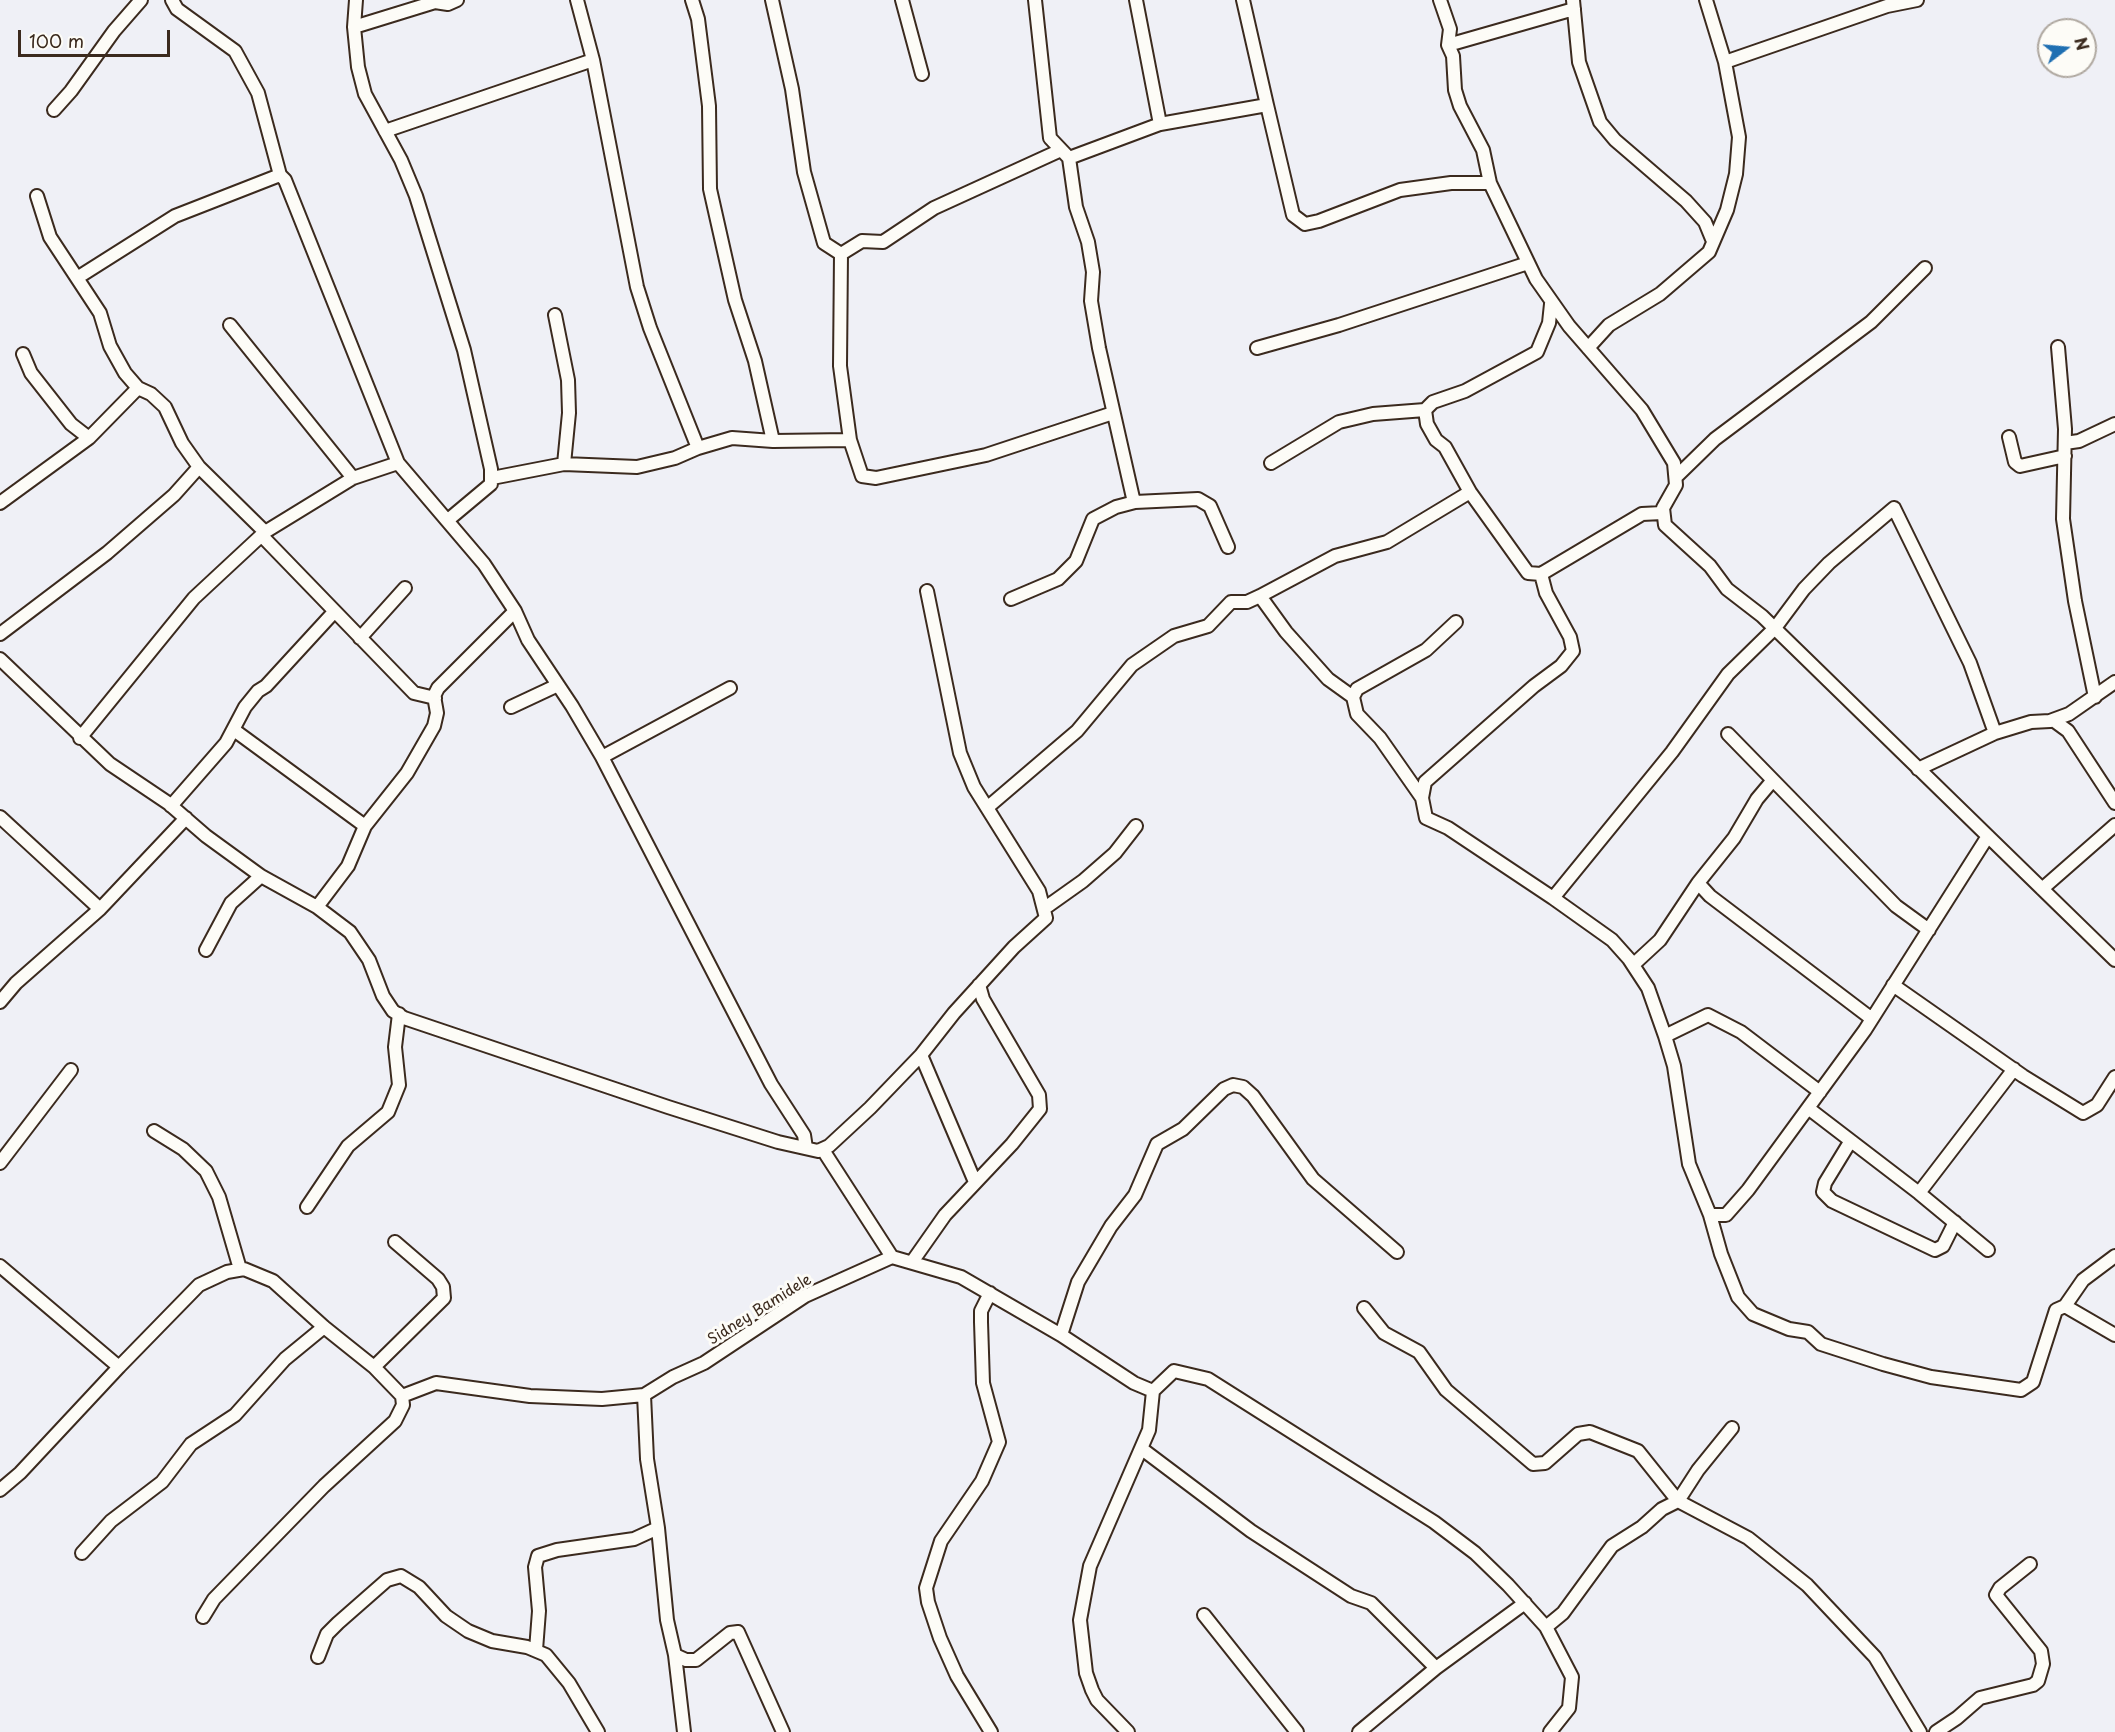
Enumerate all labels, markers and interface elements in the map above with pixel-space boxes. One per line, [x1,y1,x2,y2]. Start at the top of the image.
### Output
scale bar [21,18,172,56]
north arrow [2037,18,2097,78]
text: 100 m [29,27,84,54]
text: N [2069,34,2096,53]
street label: Sidney Bamidele [705,1271,815,1349]

